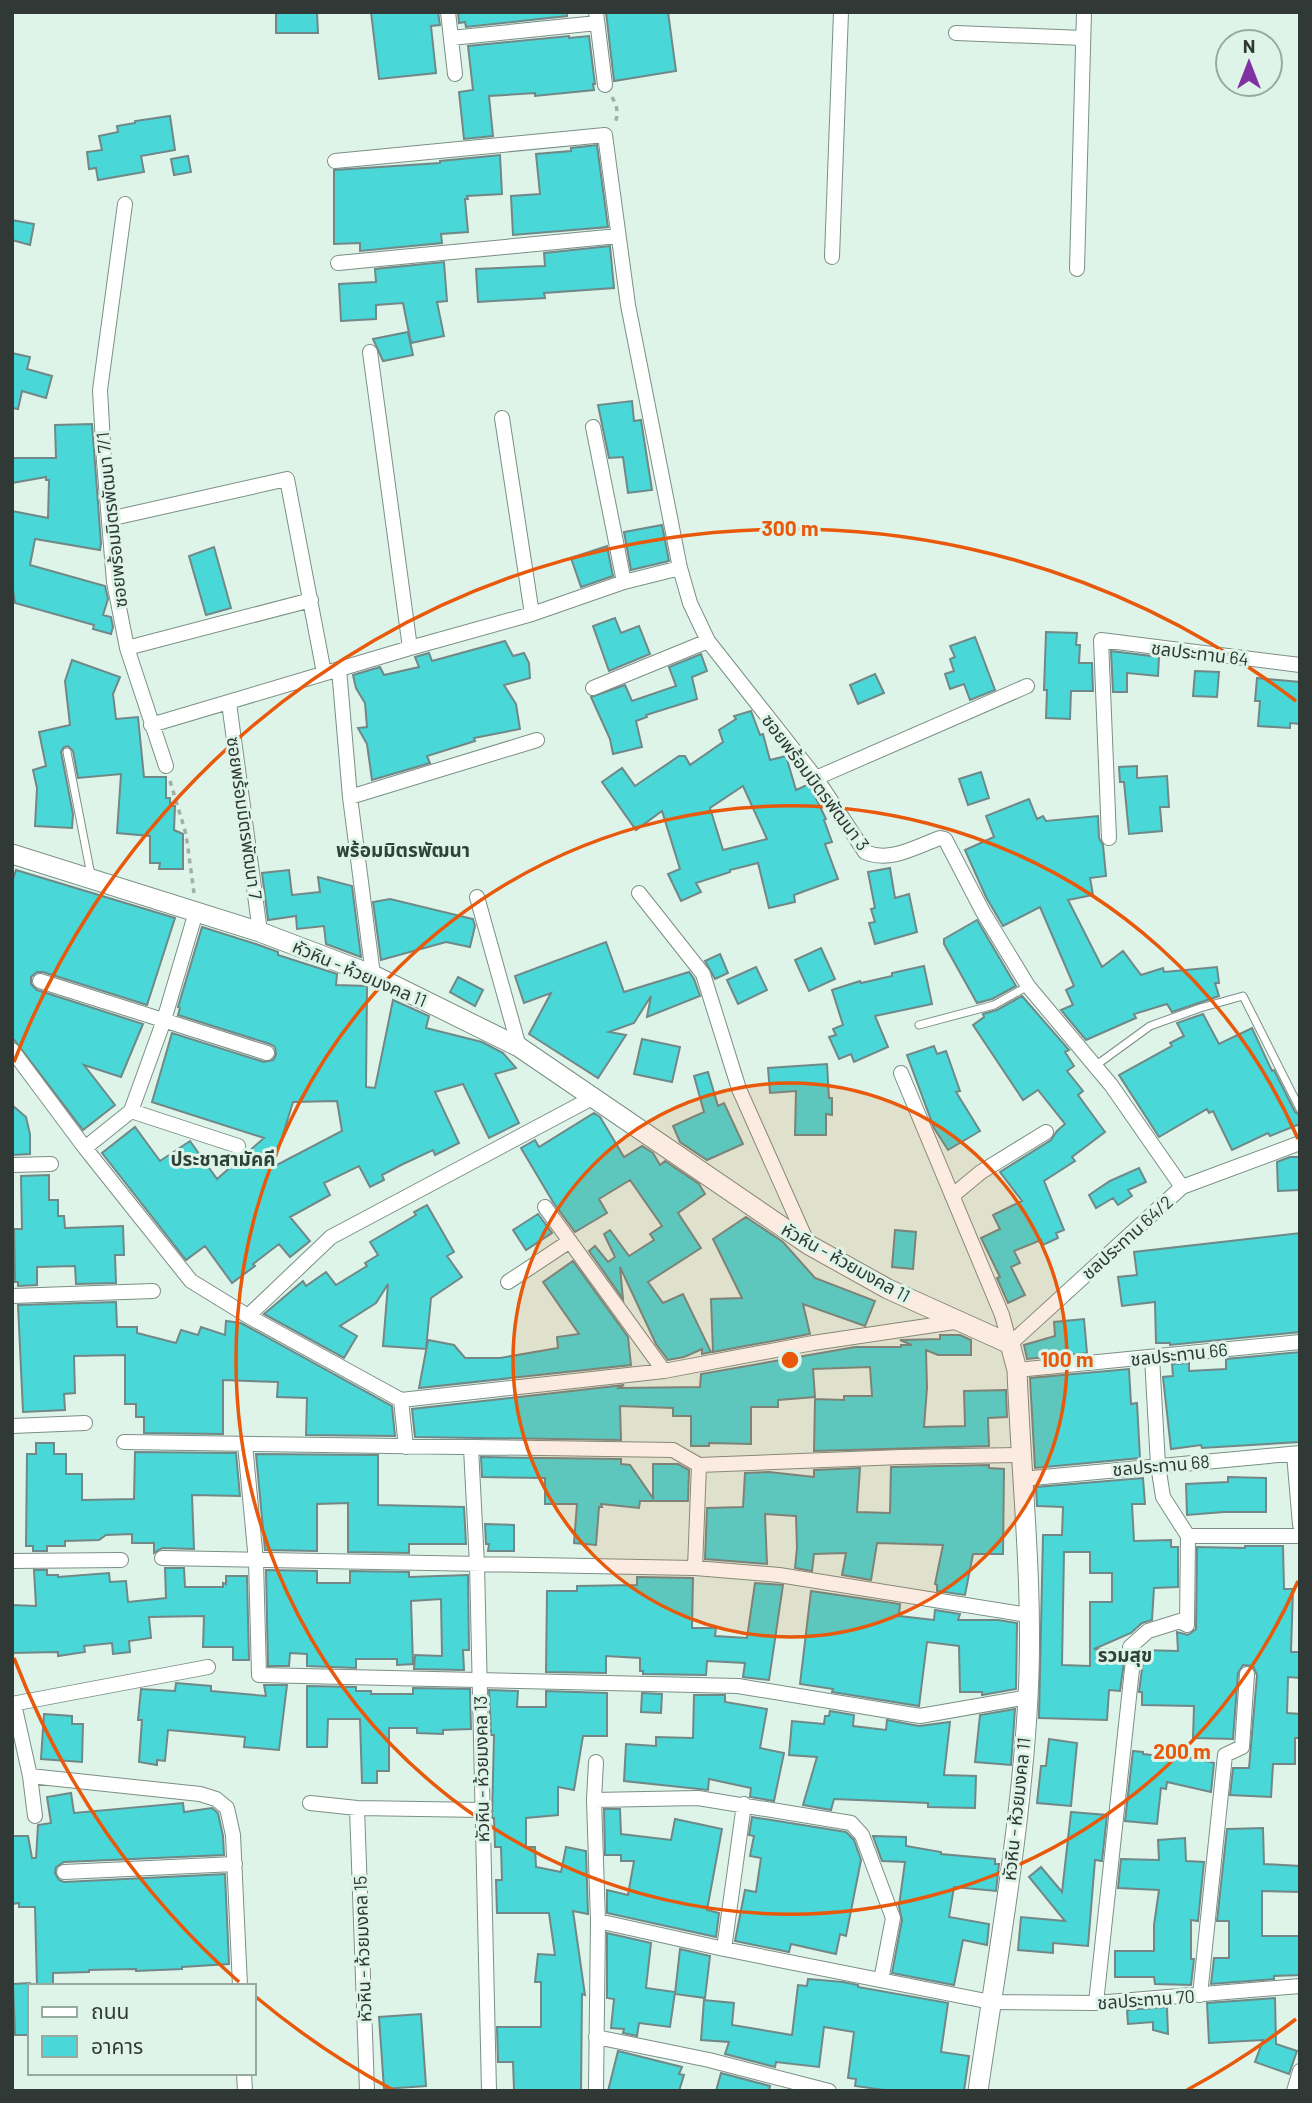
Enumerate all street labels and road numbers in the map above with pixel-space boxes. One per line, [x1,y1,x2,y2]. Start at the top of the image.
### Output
street label: ซอยพร้อมมิตรพัฒนา 7/1 [91,431,131,609]
street label: ชลประทาน 64 [1150,636,1250,670]
street label: ซอยพร้อมมิตรพัฒนา 3 [758,709,874,855]
street label: ซอยพร้อมมิตรพัฒนา 7 [223,735,267,901]
street label: หัวหิน - ห้วยมงคล 11 [290,935,430,1011]
street label: ชลประทาน 64/2 [1077,1190,1177,1284]
street label: หัวหิน - ห้วยมงคล 11 [778,1218,914,1306]
street label: ชลประทาน 66 [1129,1338,1229,1370]
street label: ชลประทาน 68 [1111,1450,1211,1480]
street label: หัวหิน - ห้วยมงคล 13 [469,1695,493,1843]
street label: หัวหิน - ห้วยมงคล 11 [998,1736,1034,1882]
street label: หัวหิน - ห้วยมงคล 15 [348,1875,376,2023]
street label: ชลประทาน 70 [1097,1985,1195,2013]

